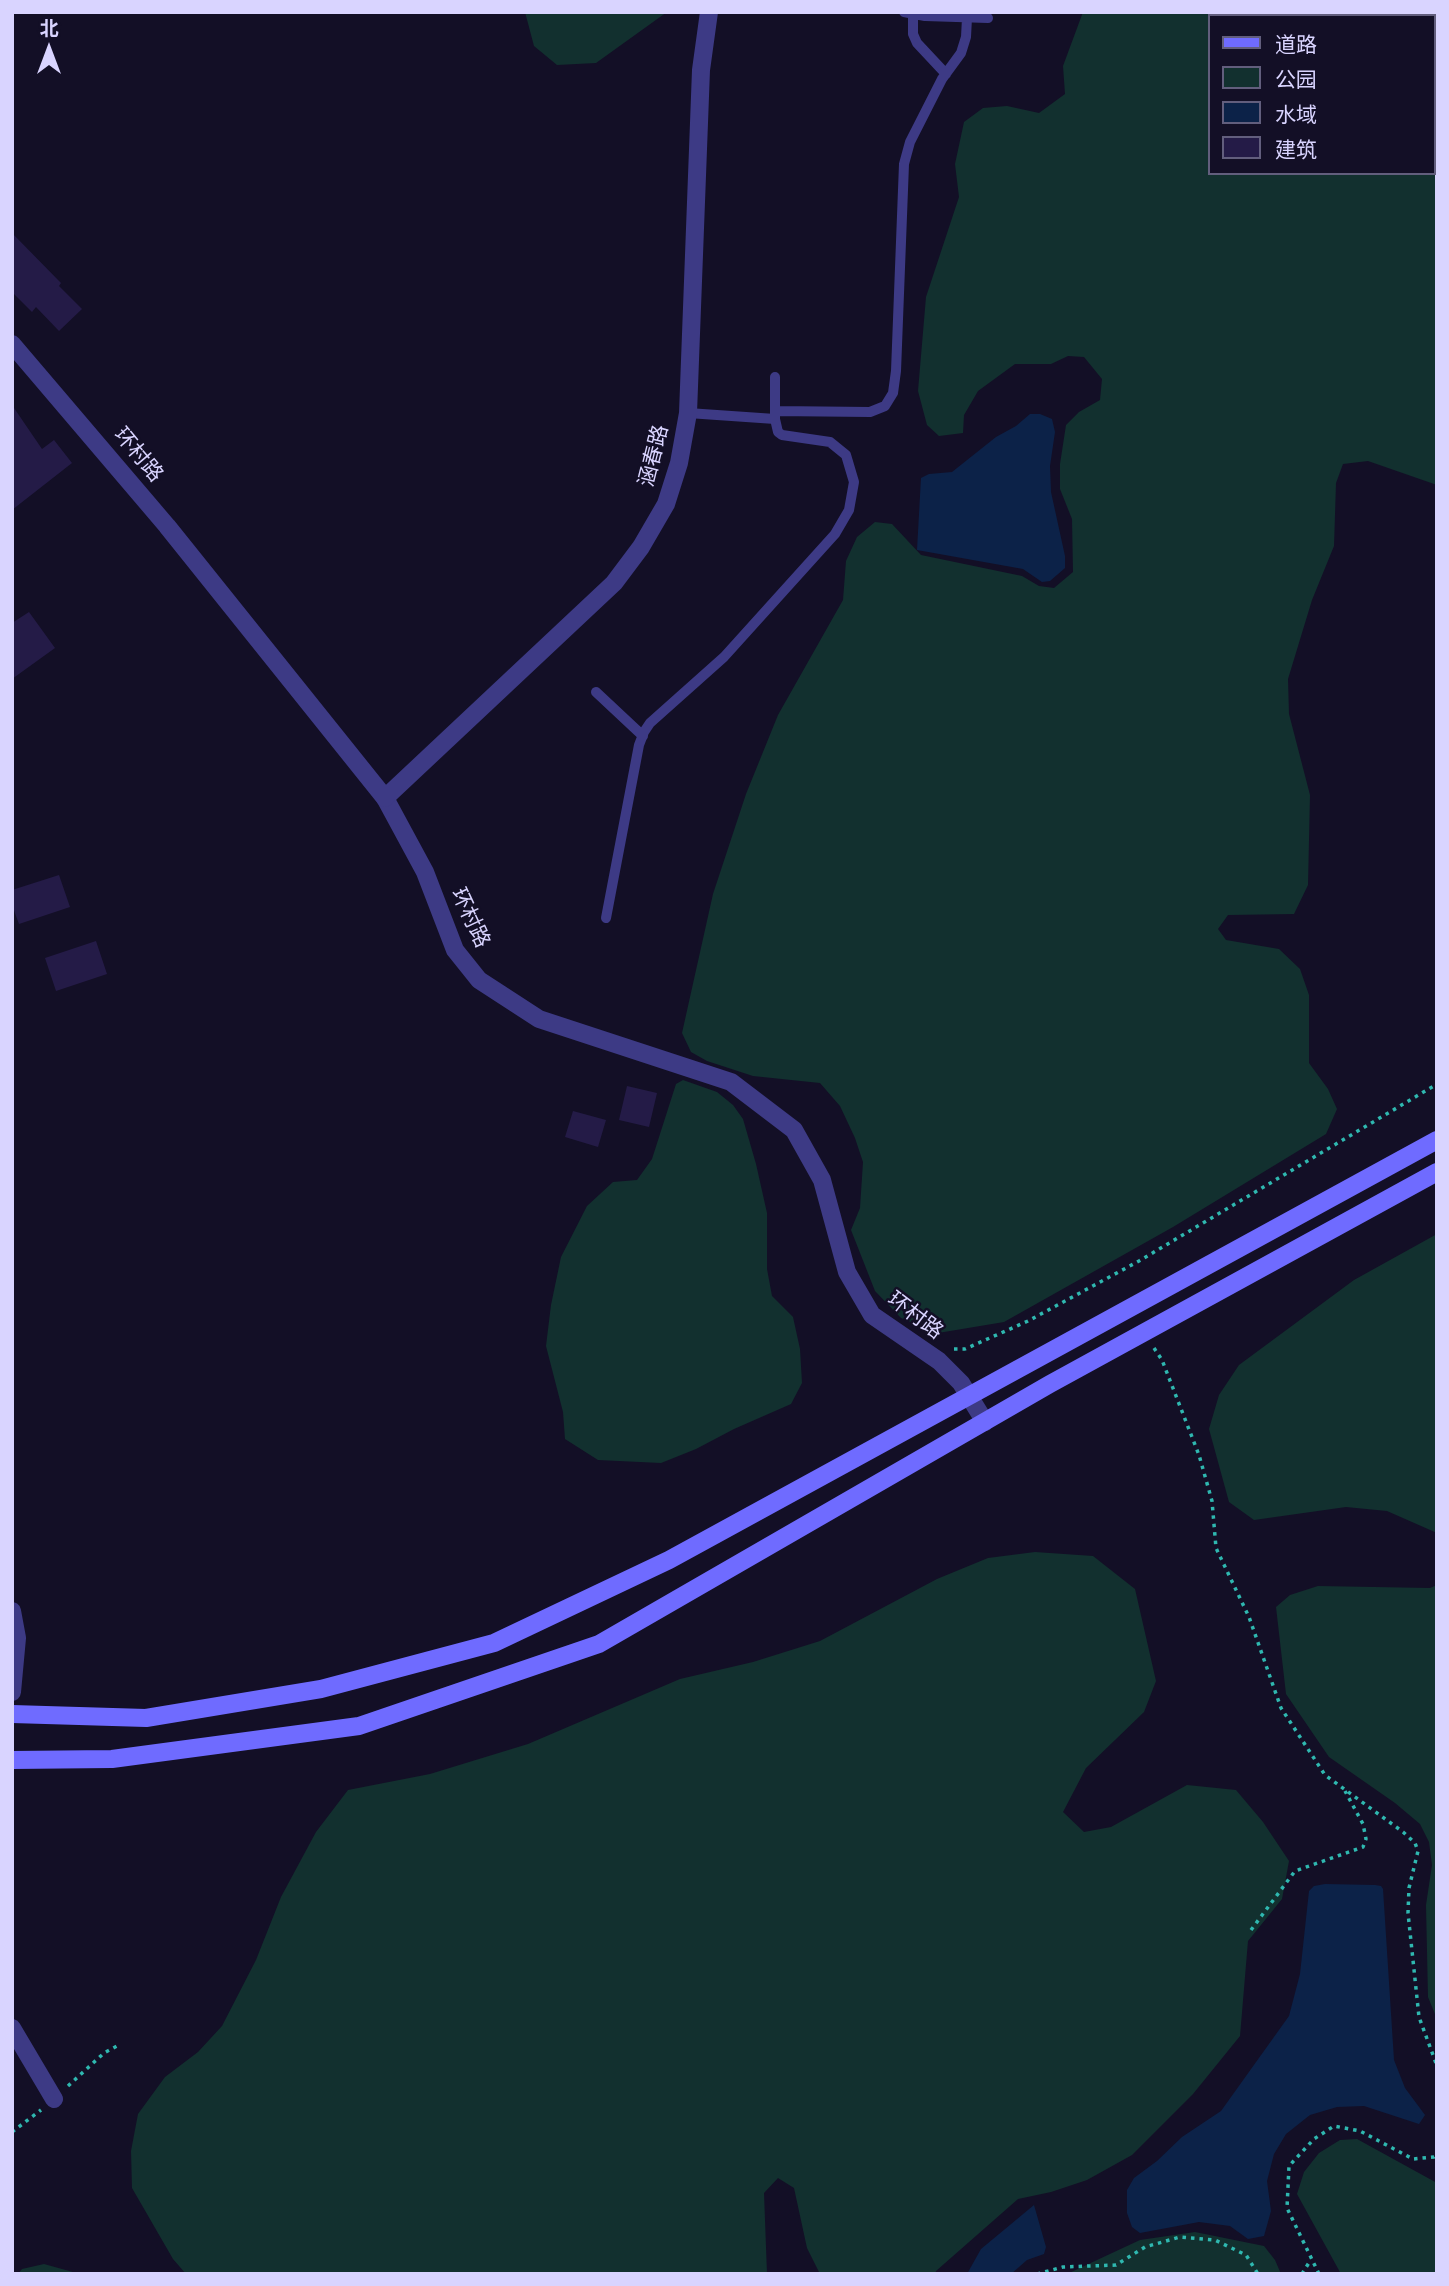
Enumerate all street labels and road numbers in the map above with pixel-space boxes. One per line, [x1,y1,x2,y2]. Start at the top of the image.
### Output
street label: 涵春路 [634,422,674,490]
street label: 环村路 [108,423,168,487]
street label: 环村路 [445,884,495,952]
street label: 环村路 [882,1287,948,1345]

